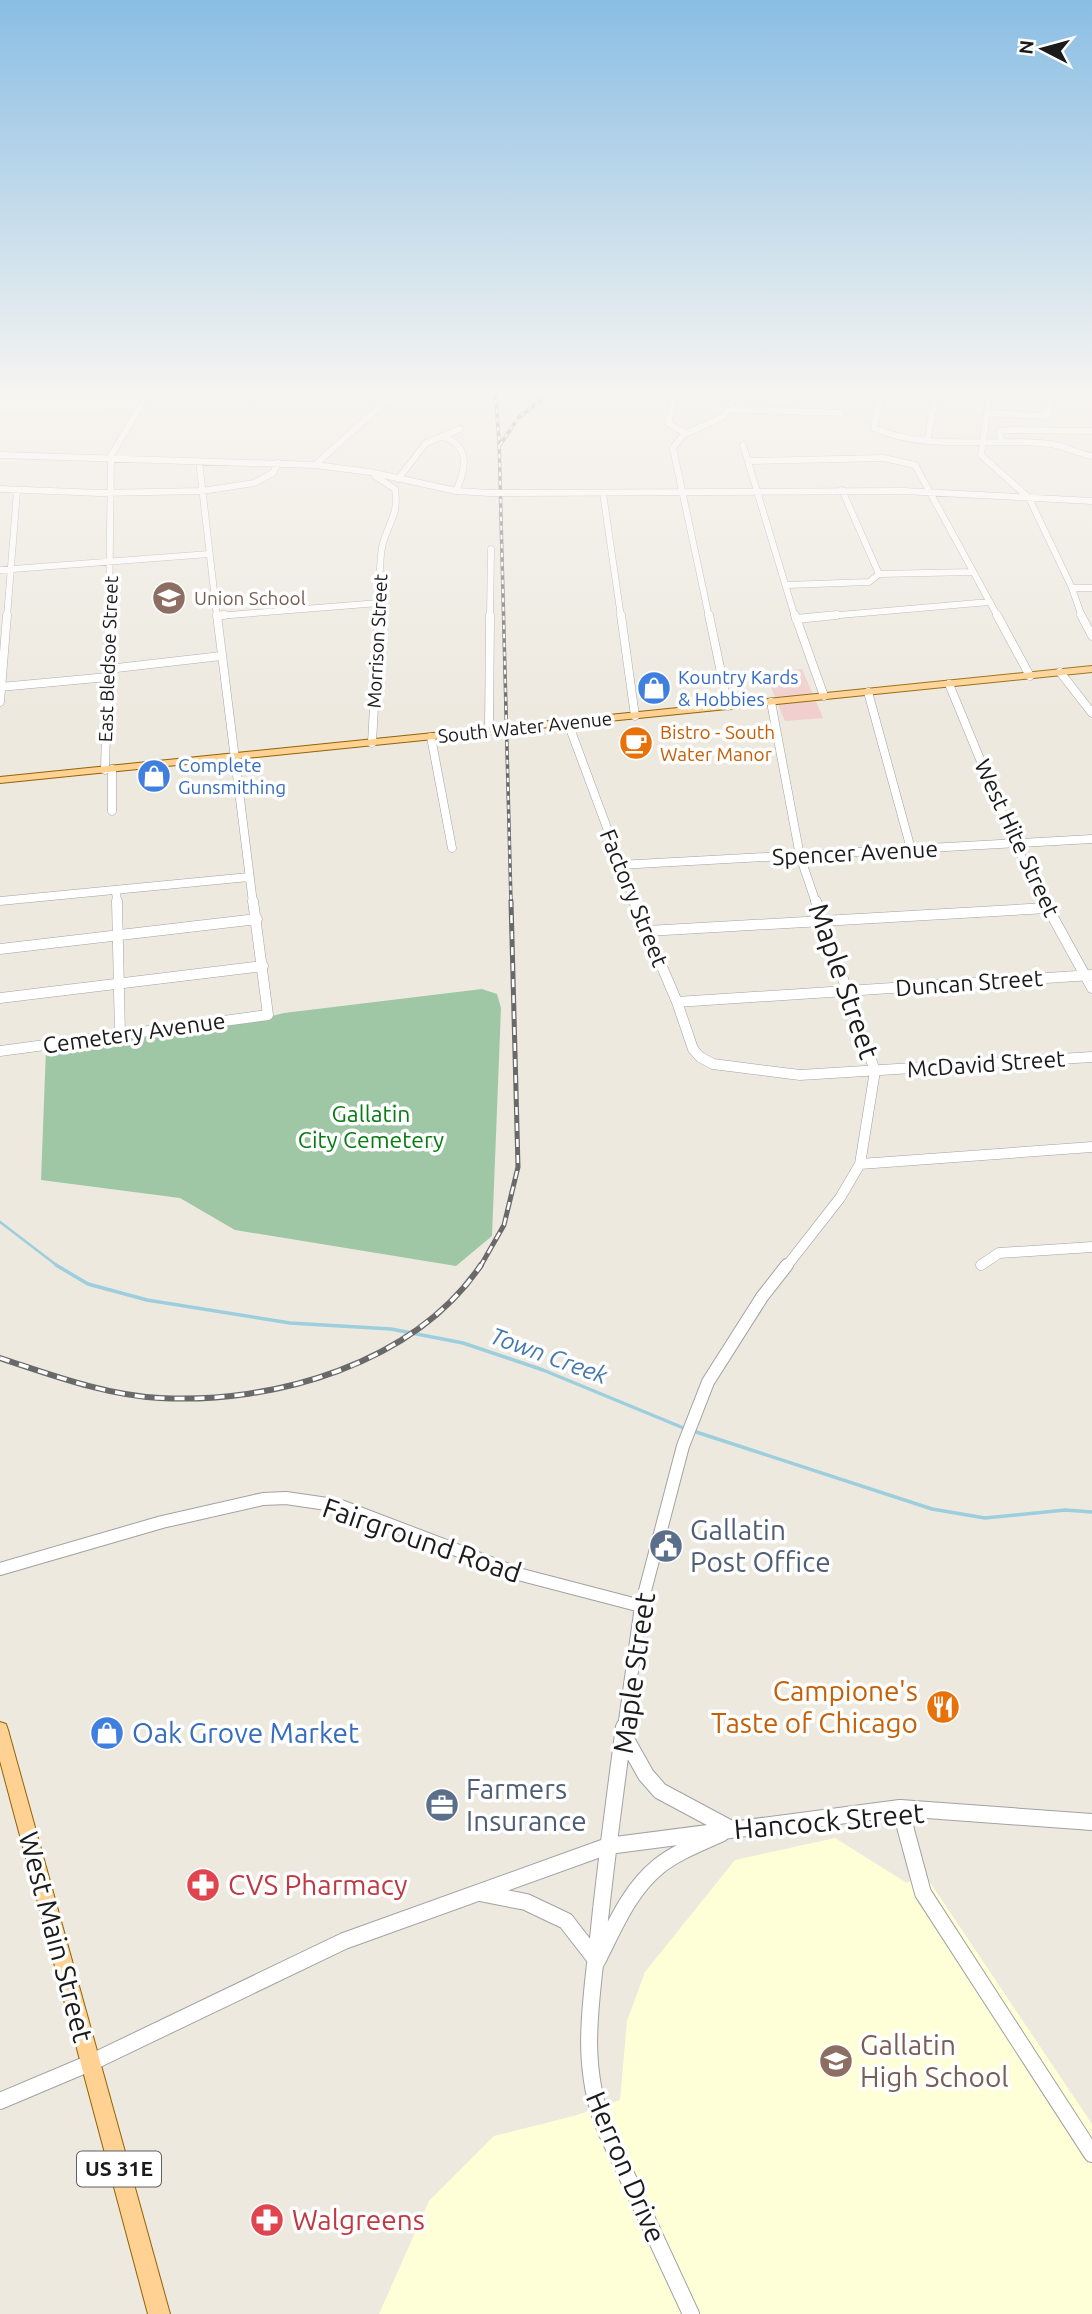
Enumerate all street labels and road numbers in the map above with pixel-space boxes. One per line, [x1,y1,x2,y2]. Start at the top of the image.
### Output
street label: Morrison Street [363,573,392,709]
street label: East Bledsoe Street [94,575,122,743]
street label: South Water Avenue [437,707,613,747]
street label: West Hite Street [970,755,1065,920]
street label: Factory Street [596,825,673,970]
street label: Spencer Avenue [771,836,939,869]
street label: Maple Street [803,899,886,1063]
street label: Duncan Street [894,965,1043,1000]
street label: Cemetery Avenue [41,1007,227,1058]
street label: McDavid Street [906,1046,1066,1081]
street label: Fairground Road [319,1491,525,1588]
street label: Maple Street [607,1590,660,1756]
street label: Hancock Street [732,1797,925,1844]
street label: West Main Street [13,1828,99,2045]
street label: Herron Drive [581,2087,672,2247]
road number: US 31E [77,2152,161,2186]

